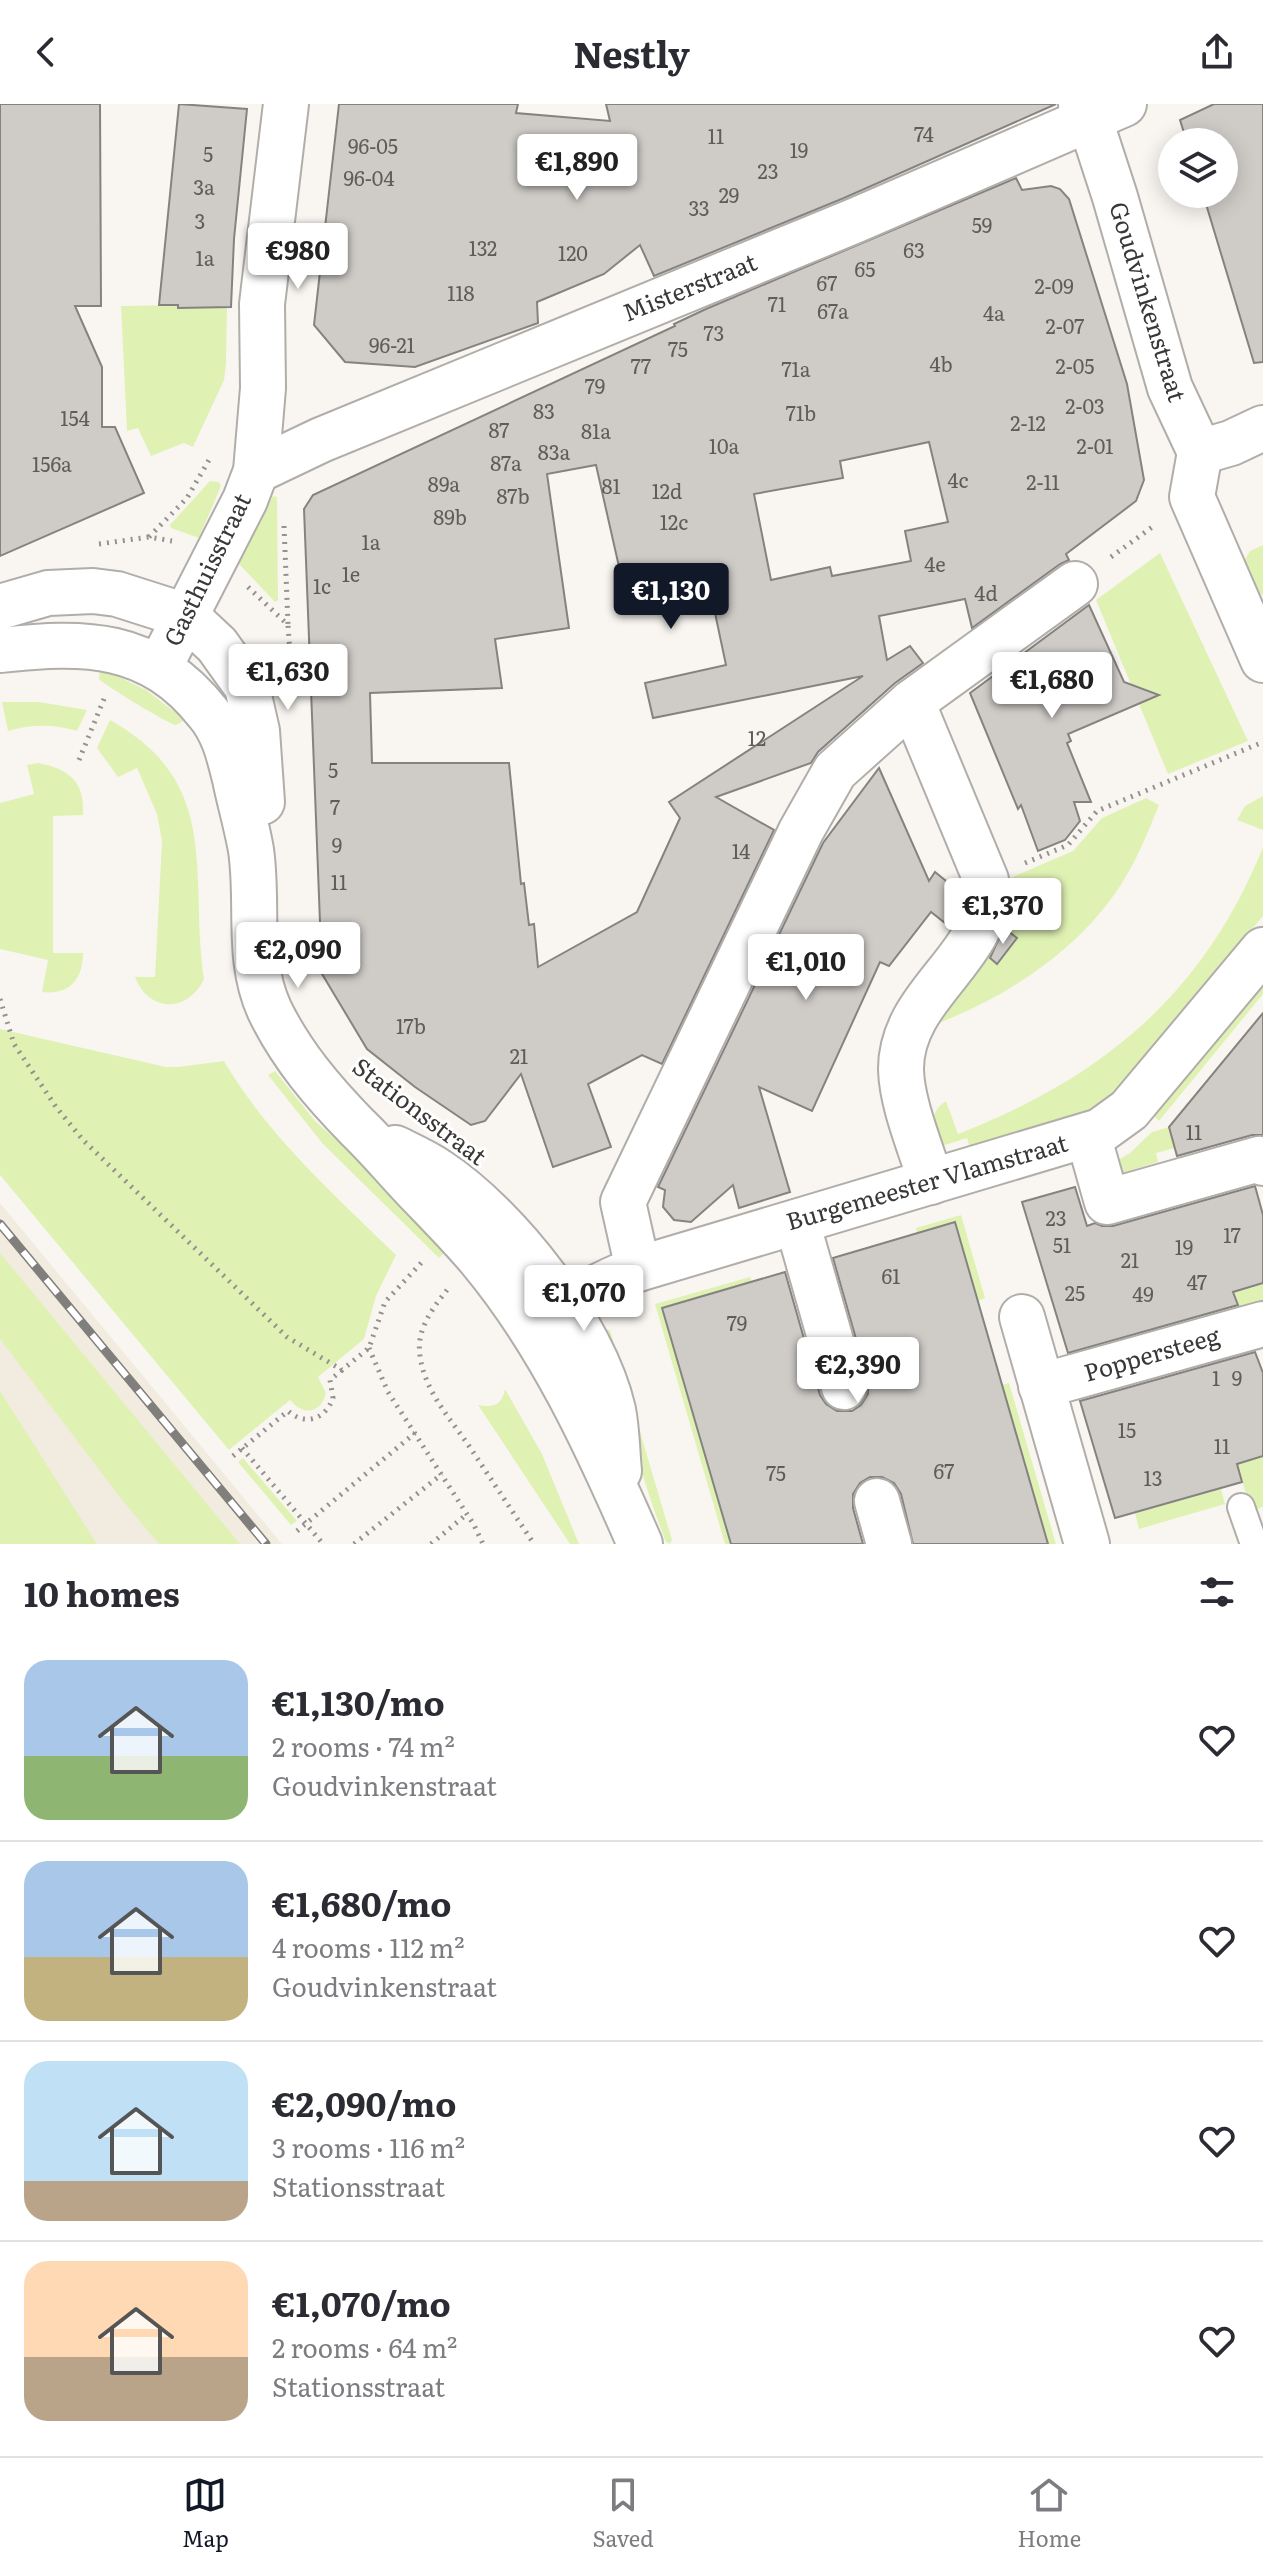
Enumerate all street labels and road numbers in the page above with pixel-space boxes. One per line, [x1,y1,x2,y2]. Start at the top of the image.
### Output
street label: Goudvinkenstraat [1102,197,1197,406]
street label: Misterstraat [617,243,762,328]
street label: Gasthuisstraat [154,486,258,651]
street label: Stationsstraat [346,1048,495,1172]
street label: Burgemeester Vlamstraat [781,1124,1071,1238]
street label: Poppersteeg [1079,1316,1224,1389]

